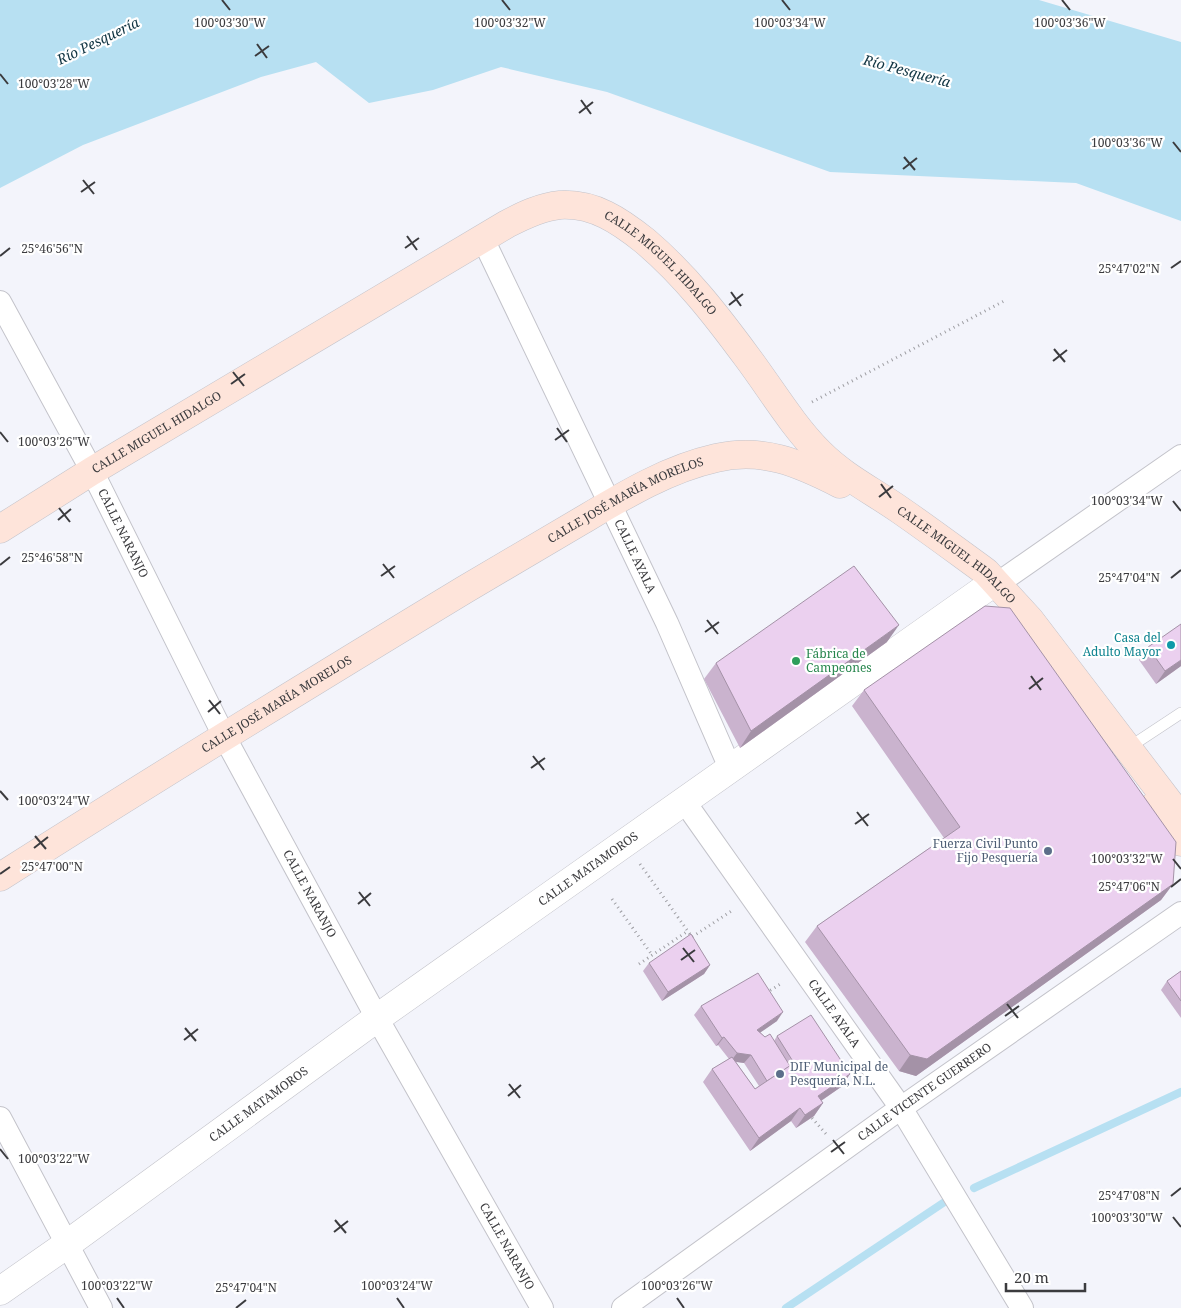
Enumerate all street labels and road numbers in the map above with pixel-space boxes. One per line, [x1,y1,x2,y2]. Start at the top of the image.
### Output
street label: CALLE MIGUEL HIDALGO [601,206,721,319]
street label: CALLE MIGUEL HIDALGO [88,387,225,477]
street label: CALLE JOSÉ MARÍA MORELOS [544,453,706,547]
street label: CALLE NARANJO [94,486,153,581]
street label: CALLE MIGUEL HIDALGO [894,501,1020,607]
street label: CALLE AYALA [610,516,661,596]
street label: CALLE JOSÉ MARÍA MORELOS [198,651,355,757]
street label: CALLE MATAMOROS [534,827,641,910]
street label: CALLE NARANJO [279,847,341,941]
street label: CALLE AYALA [804,975,865,1051]
street label: CALLE VICENTE GUERRERO [854,1038,995,1145]
street label: CALLE MATAMOROS [205,1062,311,1146]
street label: CALLE NARANJO [476,1199,539,1293]

